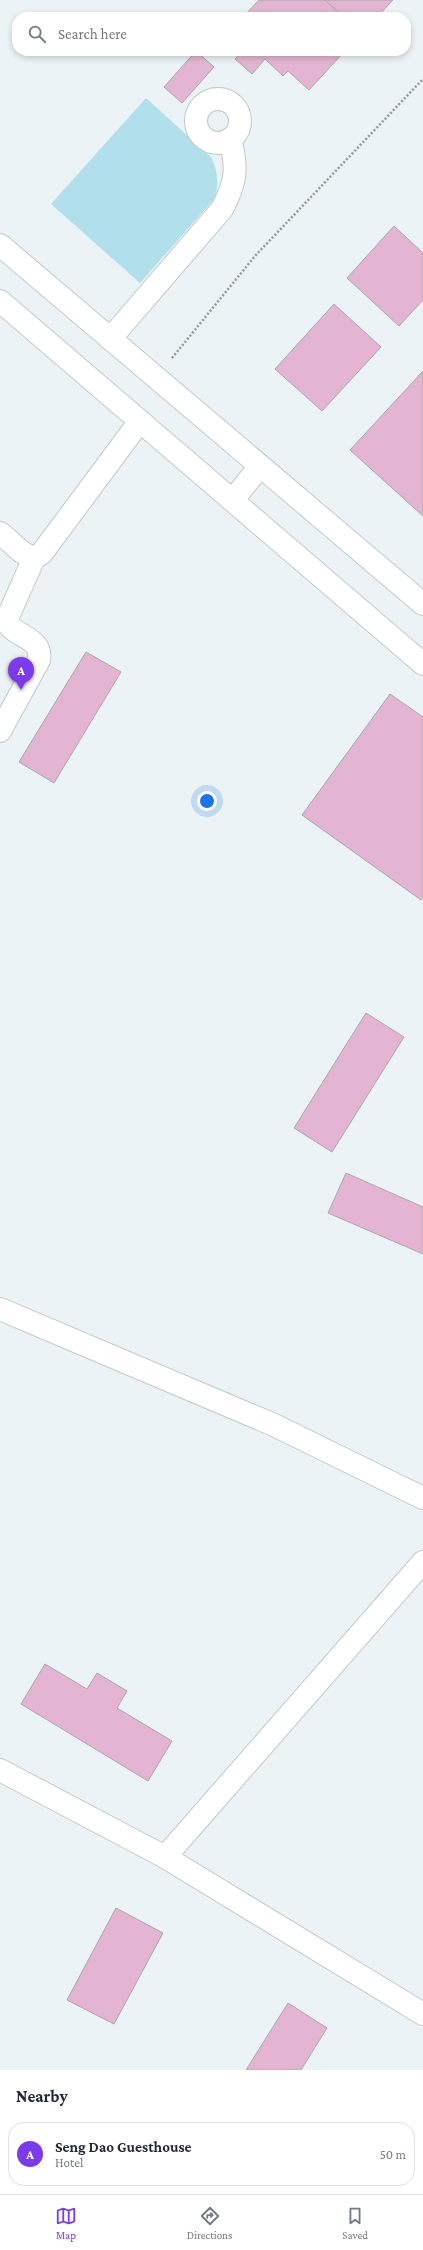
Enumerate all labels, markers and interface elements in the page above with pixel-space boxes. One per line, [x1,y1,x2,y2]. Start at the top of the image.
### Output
search box [12,12,411,56]
icon: search [26,23,48,45]
text: Search here [58,26,127,42]
pin: A [8,657,34,690]
your location [197,791,217,811]
text: Nearby [16,2087,68,2106]
text: Seng Dao Guesthouse [55,2139,192,2155]
text: A [26,2147,34,2162]
text: 50 m [380,2147,406,2162]
text: Hotel [55,2155,83,2170]
tab: Map [55,2205,77,2241]
tab: Directions [187,2205,232,2241]
tab: Saved [342,2205,368,2241]

